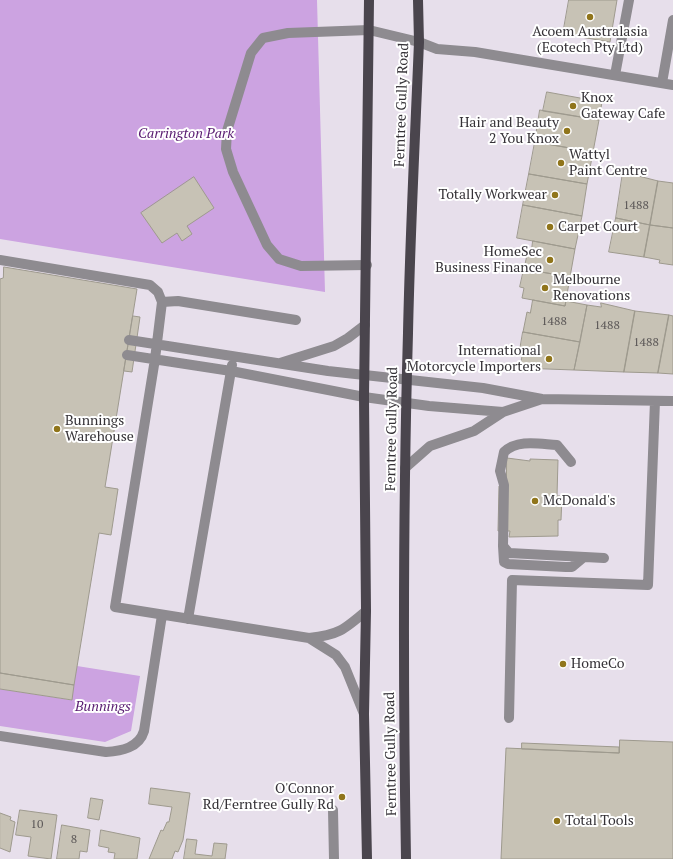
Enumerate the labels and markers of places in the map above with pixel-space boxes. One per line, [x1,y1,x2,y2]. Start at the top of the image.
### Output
marker: Acoem Australasia (Ecotech Pty Ltd) [585,12,595,22]
place label: Acoem Australasia (Ecotech Pty Ltd) [532,24,648,56]
place label: Knox Gateway Cafe [581,90,665,122]
marker: Knox Gateway Cafe [568,101,578,111]
place label: Hair and Beauty 2 You Knox [459,115,559,148]
marker: Hair and Beauty 2 You Knox [562,126,572,136]
place label: Wattyl Paint Centre [569,147,647,180]
marker: Wattyl Paint Centre [556,158,566,168]
place label: Totally Workwear [438,187,547,203]
marker: Totally Workwear [550,190,560,200]
place label: Carpet Court [558,219,638,235]
marker: Carpet Court [545,222,555,232]
place label: HomeSec Business Finance [435,244,542,276]
marker: HomeSec Business Finance [545,255,555,265]
place label: Melbourne Renovations [553,272,630,304]
marker: Melbourne Renovations [540,283,550,293]
place label: International Motorcycle Importers [407,343,541,376]
marker: International Motorcycle Importers [544,354,554,364]
place label: Bunnings Warehouse [65,413,134,446]
marker: Bunnings Warehouse [52,424,62,434]
place label: McDonald's [543,493,615,509]
marker: McDonald's [530,496,540,506]
place label: HomeCo [571,656,624,672]
marker: HomeCo [558,659,568,669]
place label: O'Connor Rd/Ferntree Gully Rd [203,781,334,814]
marker: O'Connor Rd/Ferntree Gully Rd [337,792,347,802]
place label: Total Tools [565,813,634,829]
marker: Total Tools [552,816,562,826]

